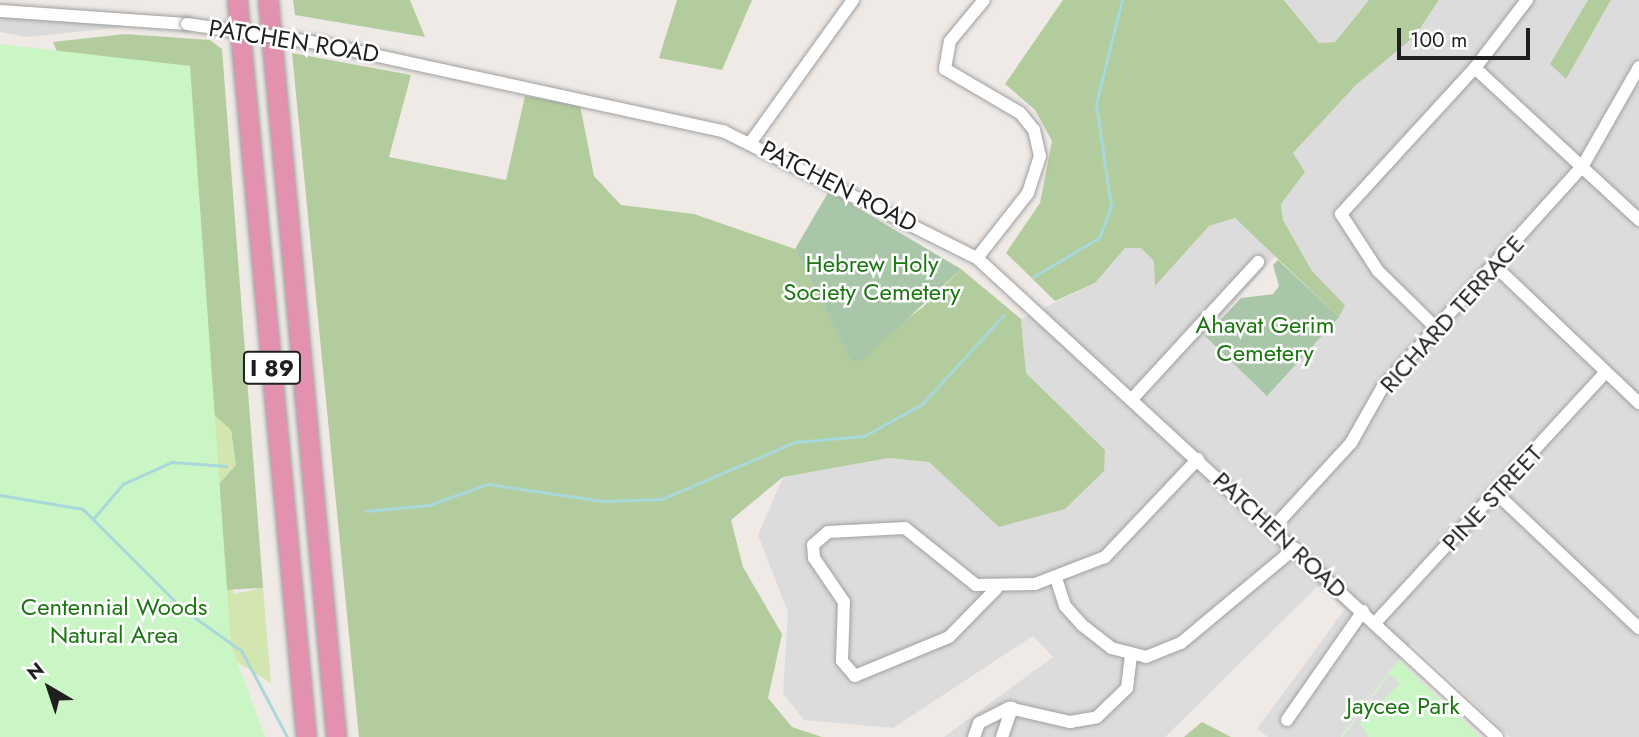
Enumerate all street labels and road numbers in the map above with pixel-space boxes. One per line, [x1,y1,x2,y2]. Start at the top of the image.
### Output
street label: PATCHEN ROAD [207,13,381,69]
street label: PATCHEN ROAD [756,134,922,238]
street label: RICHARD TERRACE [1374,229,1530,399]
road number: I 89 [242,348,302,388]
street label: PINE STREET [1436,439,1548,557]
street label: PATCHEN ROAD [1207,466,1353,604]

